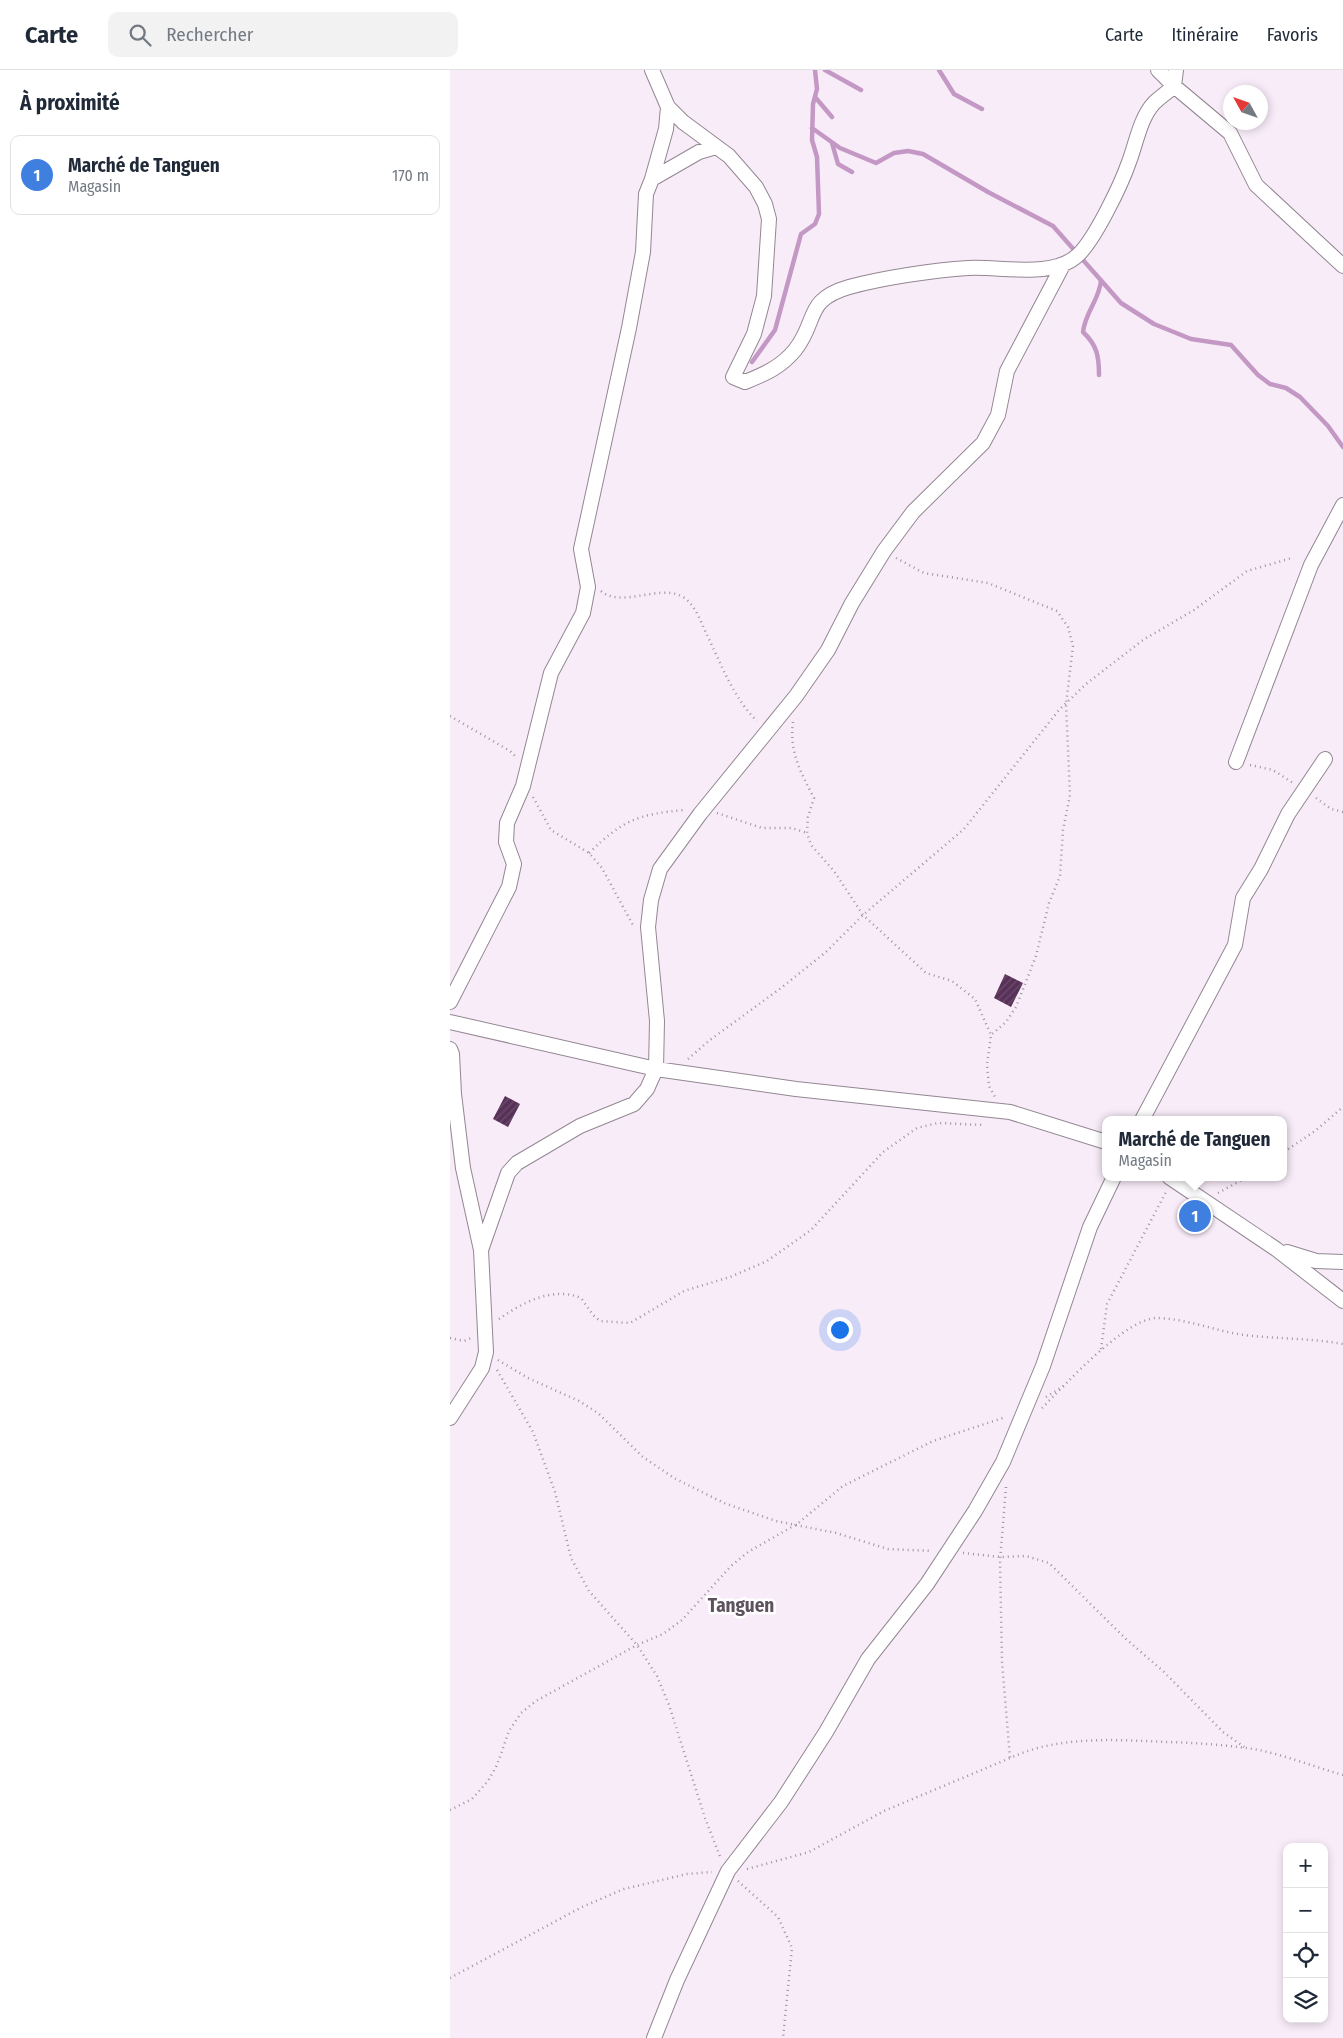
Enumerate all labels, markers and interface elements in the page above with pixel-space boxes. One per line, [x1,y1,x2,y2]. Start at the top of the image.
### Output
search box [108,12,458,57]
text: Carte [25,21,78,49]
icon: search [126,21,154,49]
text: Rechercher [166,23,253,46]
text: Carte [1105,24,1143,46]
text: Itinéraire [1171,24,1239,46]
text: Favoris [1267,24,1318,46]
north arrow [1223,85,1268,130]
text: À proximité [20,90,120,116]
text: Marché de Tanguen [68,154,220,177]
text: 1 [34,166,40,185]
text: 170 m [392,166,429,185]
text: Magasin [68,177,121,196]
popup [1102,1116,1287,1181]
text: Marché de Tanguen [1119,1128,1270,1151]
text: Magasin [1119,1151,1172,1170]
pin: 1 [1179,1197,1211,1235]
your location [827,1317,853,1343]
district label: Tanguen [708,1594,774,1617]
map controls [1283,1843,1328,2023]
button: + [1283,1843,1328,1888]
button: − [1283,1888,1328,1933]
button: locate [1283,1933,1328,1978]
button: layers [1283,1978,1328,2023]

